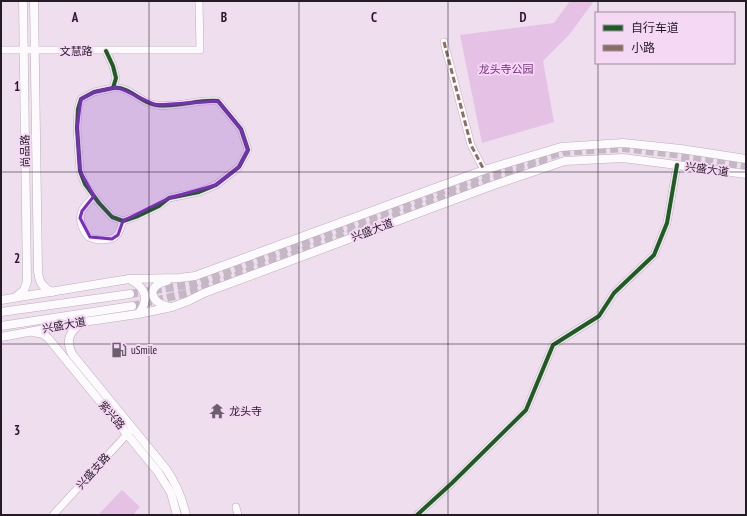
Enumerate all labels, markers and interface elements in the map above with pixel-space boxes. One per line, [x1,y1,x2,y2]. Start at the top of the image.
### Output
text: A [71,9,79,26]
text: B [221,9,227,26]
text: C [371,9,377,26]
text: D [520,9,527,26]
legend [595,12,735,64]
text: 自行车道 [631,20,679,35]
text: 小路 [631,40,655,55]
street label: 文慧路 [60,44,93,58]
park label: 龙头寺公园 [479,62,534,76]
text: 1 [14,78,20,95]
street label: 尚品路 [18,134,32,168]
street label: 兴盛大道 [684,159,730,179]
street label: 兴盛大道 [349,216,395,244]
text: 2 [14,250,20,267]
street label: 兴盛大道 [41,314,87,336]
fuel station icon: uSmile [110,341,128,359]
place label: uSmile [131,343,158,357]
street label: 紫兴路 [96,398,128,432]
temple icon: 龙头寺 [208,402,226,420]
place label: 龙头寺 [229,404,262,418]
text: 3 [14,422,20,439]
street label: 兴盛支路 [73,450,113,492]

